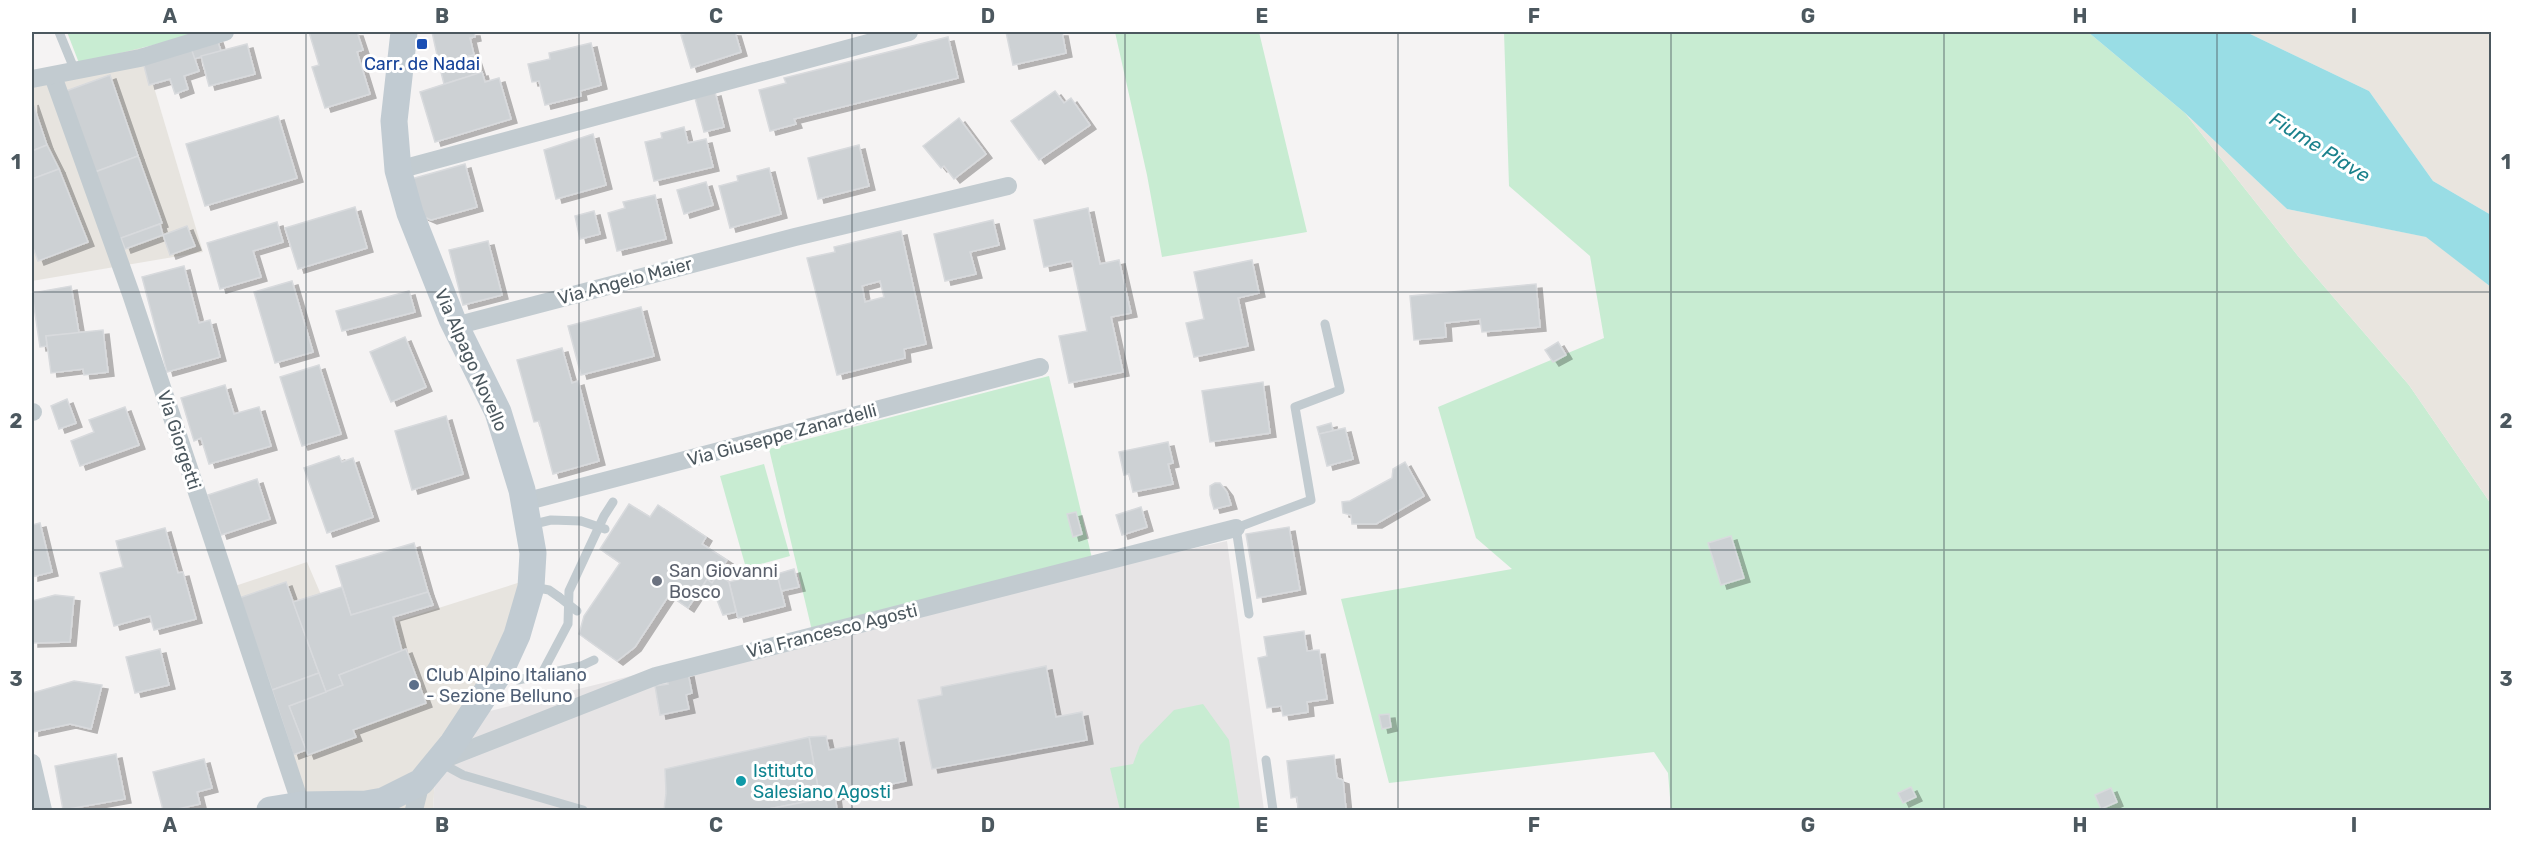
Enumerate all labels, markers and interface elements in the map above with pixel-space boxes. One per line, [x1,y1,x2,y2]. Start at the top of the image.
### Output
text: A [163,4,178,28]
text: B [435,4,449,28]
text: C [709,4,723,28]
text: D [981,4,995,28]
text: E [1256,4,1268,28]
text: F [1528,4,1540,28]
text: G [1801,4,1815,28]
text: H [2073,4,2087,28]
text: I [2351,4,2357,28]
marker: Carr. de Nadai [415,37,429,51]
place label: Carr. de Nadai [364,53,480,75]
water label: Fiume Piave [2265,107,2375,187]
text: 1 [11,150,21,174]
text: 1 [2501,150,2511,174]
street label: Via Angelo Maier [555,252,695,310]
street label: Via Alpago Novello [430,285,512,435]
street label: Via Giorgetti [153,388,205,492]
street label: Via Giuseppe Zanardelli [685,399,879,471]
text: 2 [10,409,23,433]
text: 2 [2500,409,2513,433]
place label: San Giovanni Bosco [669,560,778,603]
marker: San Giovanni Bosco [650,574,664,588]
street label: Via Francesco Agosti [744,599,920,663]
place label: Club Alpino Italiano - Sezione Belluno [426,664,587,707]
text: 3 [9,667,23,691]
text: 3 [2499,667,2513,691]
marker: Club Alpino Italiano - Sezione Belluno [407,678,421,692]
place label: Istituto Salesiano Agosti [753,760,891,803]
marker: Istituto Salesiano Agosti [734,774,748,788]
text: A [163,813,178,837]
text: B [435,813,449,837]
text: C [709,813,723,837]
text: D [981,813,995,837]
text: E [1256,813,1268,837]
text: F [1528,813,1540,837]
text: G [1801,813,1815,837]
text: H [2073,813,2087,837]
text: I [2351,813,2357,837]

